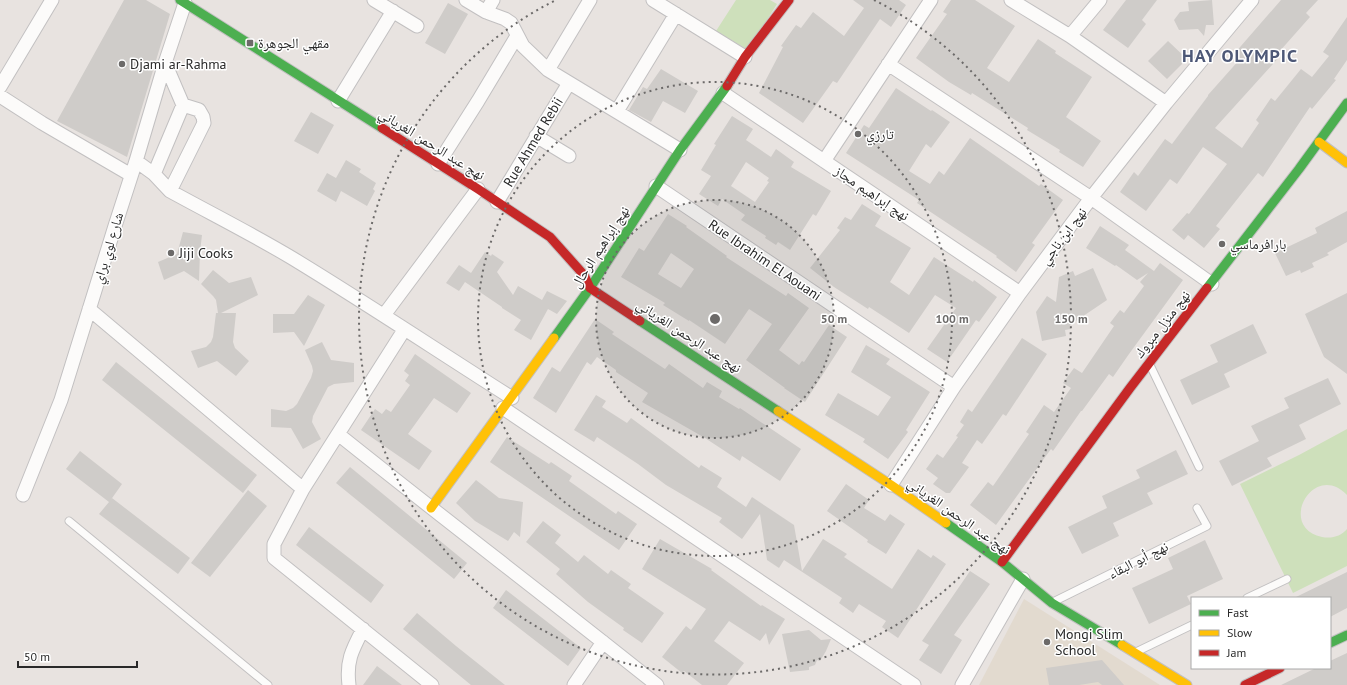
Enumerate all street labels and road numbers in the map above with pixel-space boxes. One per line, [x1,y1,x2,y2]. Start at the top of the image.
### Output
street label: Rue Ahmed Rebii [499,94,567,190]
street label: نهج عبد الرحمن الغرياني [374,104,489,186]
street label: نهج إبراهيم مجاز [830,161,913,226]
street label: نهج إبراهيم الرحال [567,202,634,292]
street label: نهج ابن ناجي [1036,204,1093,270]
street label: شارع لوي براي [89,210,130,287]
street label: Rue Ibrahim El Aouani [705,215,825,305]
street label: نهج منزل مبروك [1130,286,1195,362]
street label: نهج عبد الرحمن الغرياني [632,295,745,379]
street label: نهج عبد الرحمن الغرياني [902,474,1014,561]
street label: نهج أبو البقاء [1105,537,1172,584]

